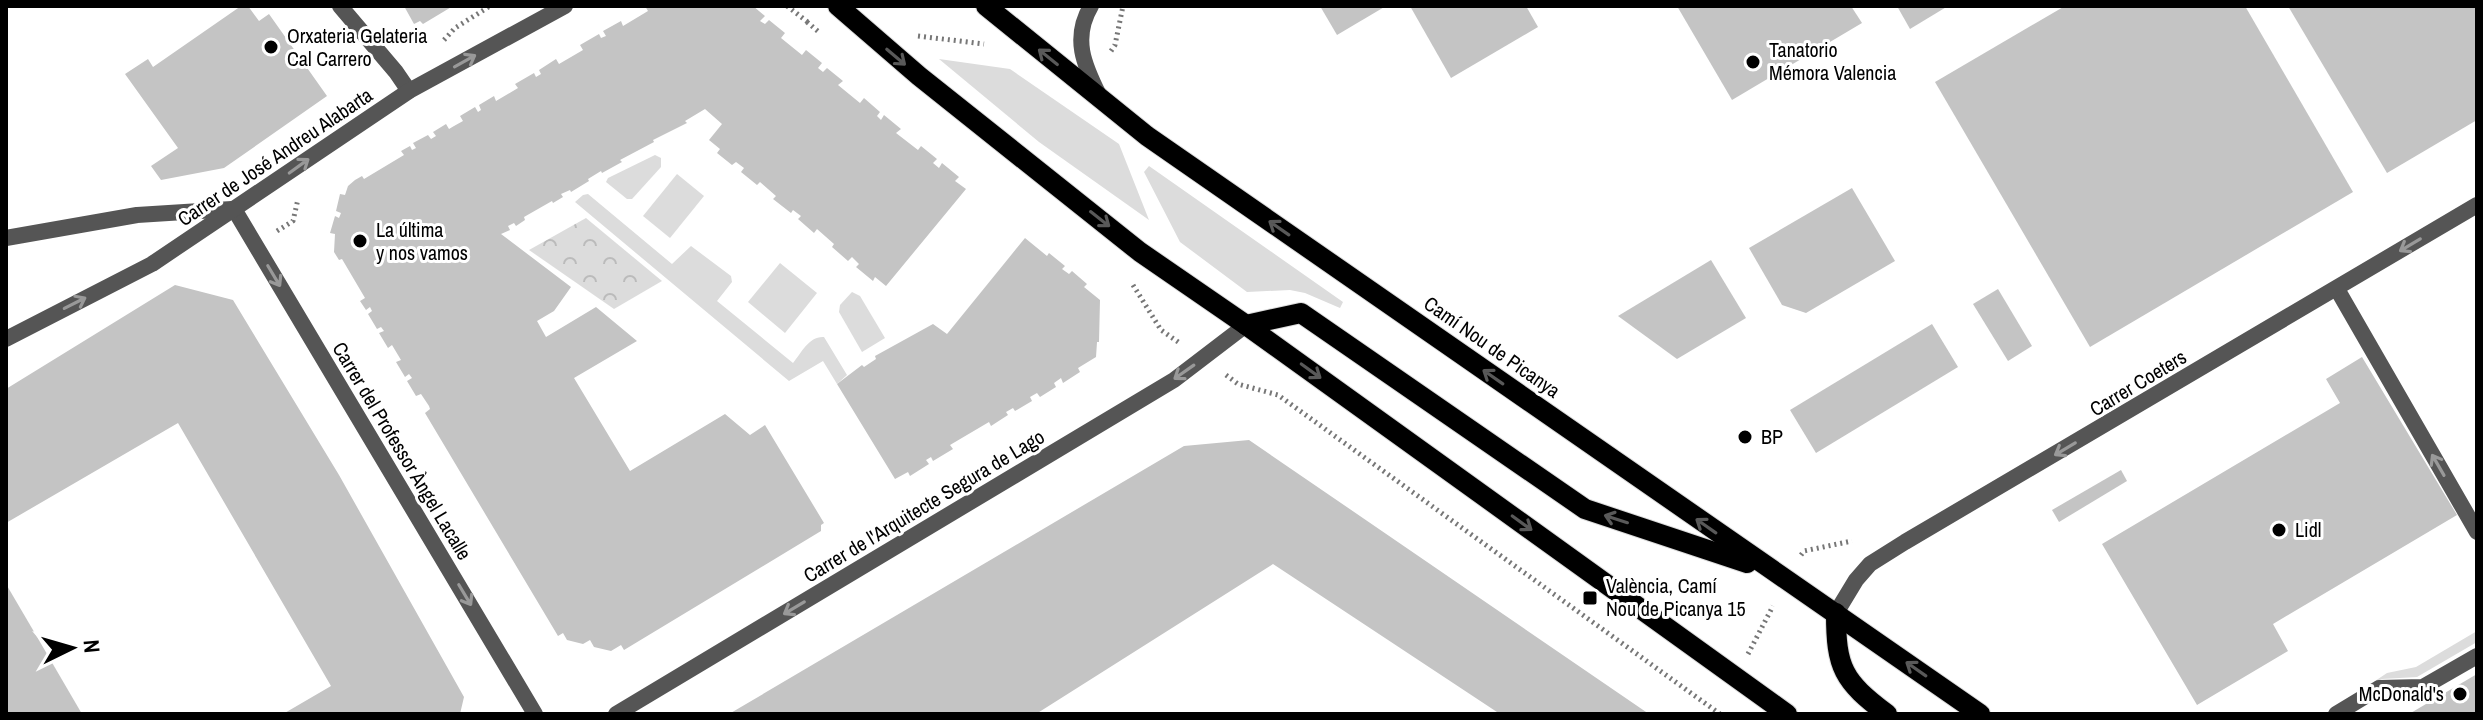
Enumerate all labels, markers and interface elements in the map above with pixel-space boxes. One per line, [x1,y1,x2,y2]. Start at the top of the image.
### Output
place label: Orxateria Gelateria Cal Carrero [287,22,427,72]
place label: Tanatorio Mémora Valencia [1769,36,1896,86]
marker: Orxateria Gelateria Cal Carrero [262,38,280,56]
one-way arrow [886,48,906,66]
one-way arrow [1038,48,1059,66]
one-way arrow [453,52,477,68]
marker: Tanatorio Mémora Valencia [1744,53,1762,71]
street label: Carrer de José Andreu Alabarta [172,81,378,232]
one-way arrow [288,158,309,175]
one-way arrow [1089,211,1110,228]
place label: La última y nos vamos [376,216,468,266]
one-way arrow [1269,220,1291,236]
marker: La última y nos vamos [351,232,369,250]
one-way arrow [2399,237,2422,253]
one-way arrow [266,264,282,287]
street label: Camí Nou de Picanya [1419,290,1566,404]
one-way arrow [63,294,87,310]
street label: Carrer del Professor Àngel Lacalle [327,337,478,565]
street label: Carrer Coeters [2084,343,2191,422]
one-way arrow [1299,363,1321,379]
one-way arrow [1174,364,1196,380]
one-way arrow [1482,369,1504,385]
street label: Carrer de l'Arquitecte Segura de Lago [798,423,1049,588]
place label: BP [1761,423,1783,450]
marker: BP [1736,428,1754,446]
one-way arrow [2054,441,2077,457]
one-way arrow [2430,454,2446,477]
one-way arrow [1604,511,1629,526]
one-way arrow [1510,515,1532,531]
place label: Lidl [2295,516,2321,543]
one-way arrow [1695,518,1717,534]
marker: Lidl [2270,521,2288,539]
place label: València, Camí Nou de Picanya 15 [1606,572,1746,622]
one-way arrow [457,583,473,606]
marker: València, Camí Nou de Picanya 15 [1581,589,1599,607]
one-way arrow [783,600,806,616]
north arrow [32,608,112,688]
text: N [76,638,107,654]
one-way arrow [1905,661,1927,677]
place label: McDonald's [2359,680,2444,707]
marker: McDonald's [2451,685,2469,703]

